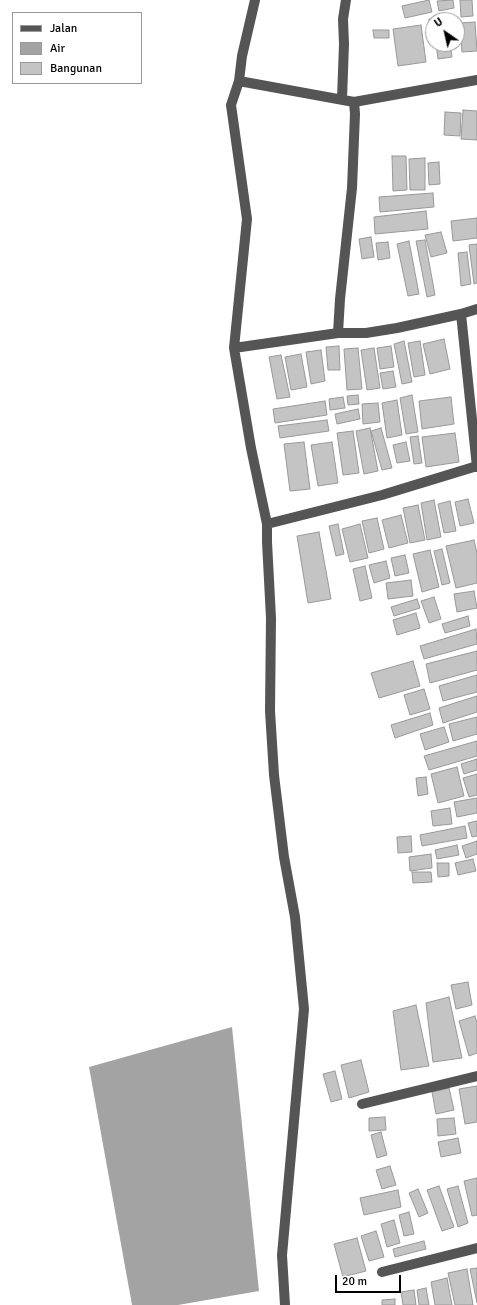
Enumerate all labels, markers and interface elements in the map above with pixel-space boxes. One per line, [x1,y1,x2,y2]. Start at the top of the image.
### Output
legend [12,12,142,84]
north arrow [425,12,465,52]
text: U [432,15,445,30]
text: Jalan [50,21,77,36]
text: Air [50,41,65,56]
text: Bangunan [50,61,102,76]
scale bar [337,1267,403,1293]
text: 20 m [342,1274,367,1289]

